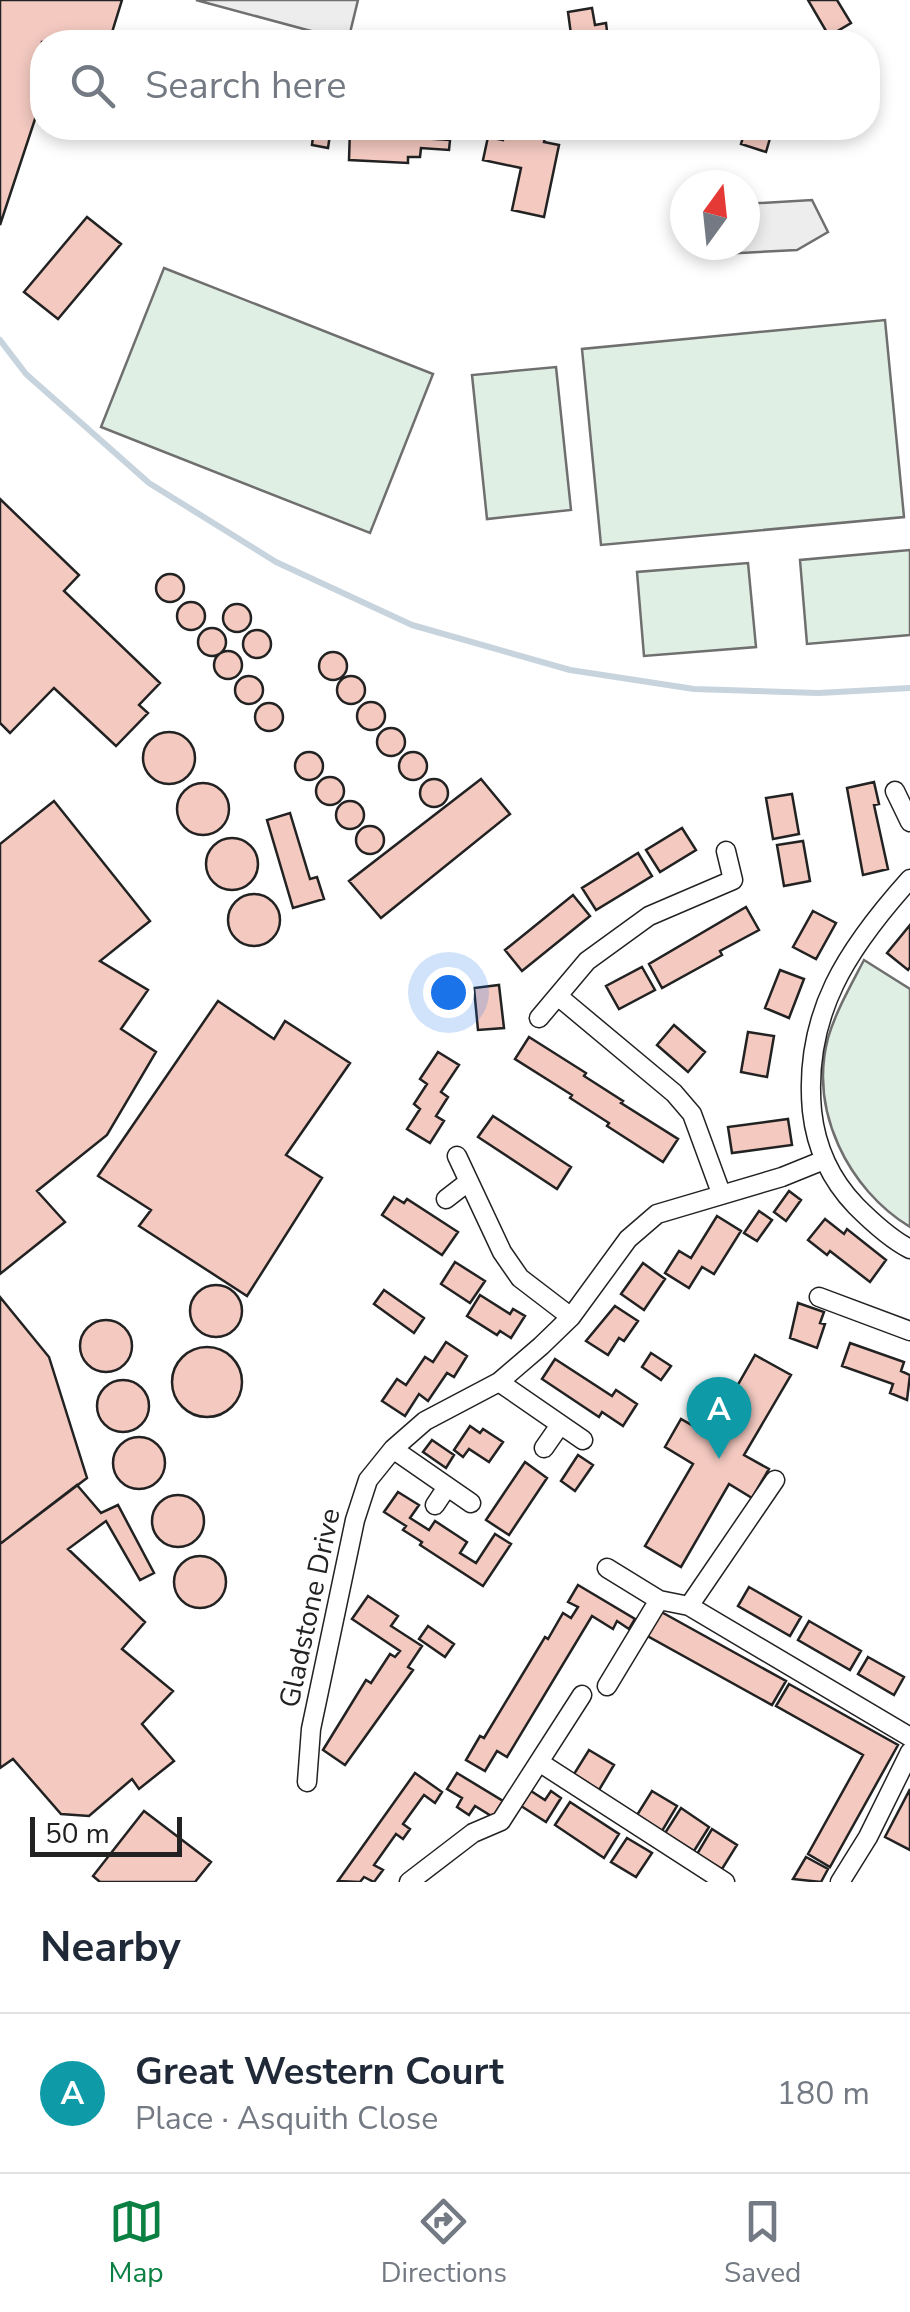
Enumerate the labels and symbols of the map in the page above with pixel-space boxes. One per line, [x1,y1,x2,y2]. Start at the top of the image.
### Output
north arrow [670,170,760,260]
your location [423,967,474,1018]
pin: A [686,1376,752,1459]
street label: Gladstone Drive [270,1505,350,1711]
scale bar [30,1812,182,1856]

